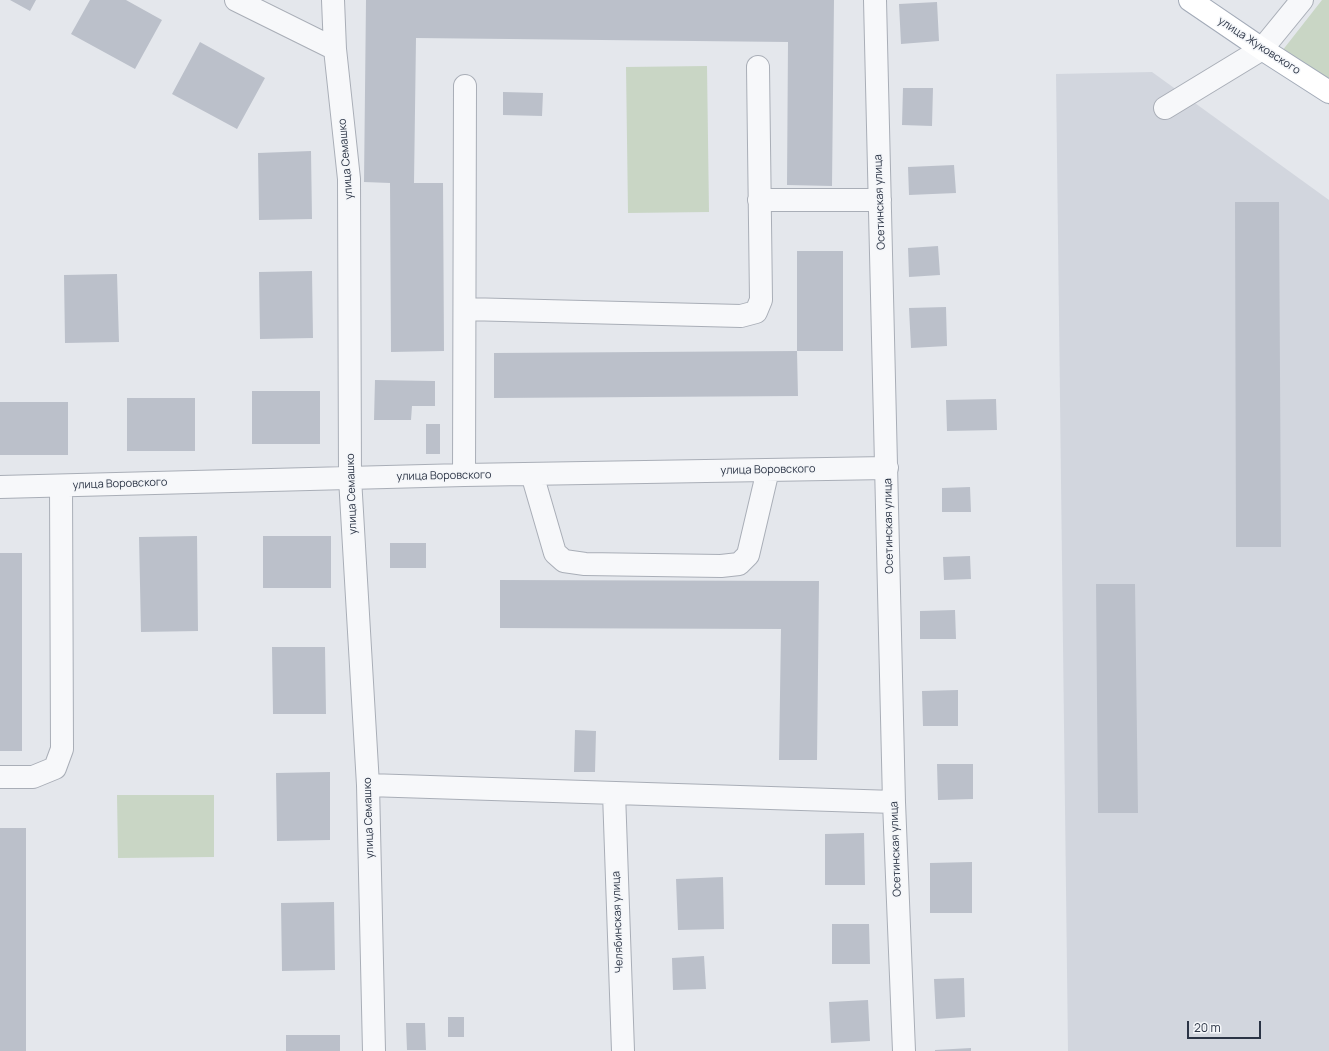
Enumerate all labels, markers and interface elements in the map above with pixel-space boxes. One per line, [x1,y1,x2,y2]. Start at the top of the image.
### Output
street label: улица Жуковского [1215,14,1303,78]
street label: улица Семашко [336,118,356,200]
street label: Осетинская улица [872,154,888,250]
street label: улица Семашко [344,453,360,535]
street label: улица Воровского [720,463,816,477]
street label: улица Воровского [396,469,492,483]
street label: улица Воровского [72,476,168,492]
street label: Осетинская улица [882,478,896,574]
street label: улица Семашко [361,777,377,859]
street label: Осетинская улица [888,801,904,897]
street label: Челябинская улица [610,871,626,973]
scale bar [1189,1013,1263,1039]
text: 20 m [1194,1019,1221,1036]

